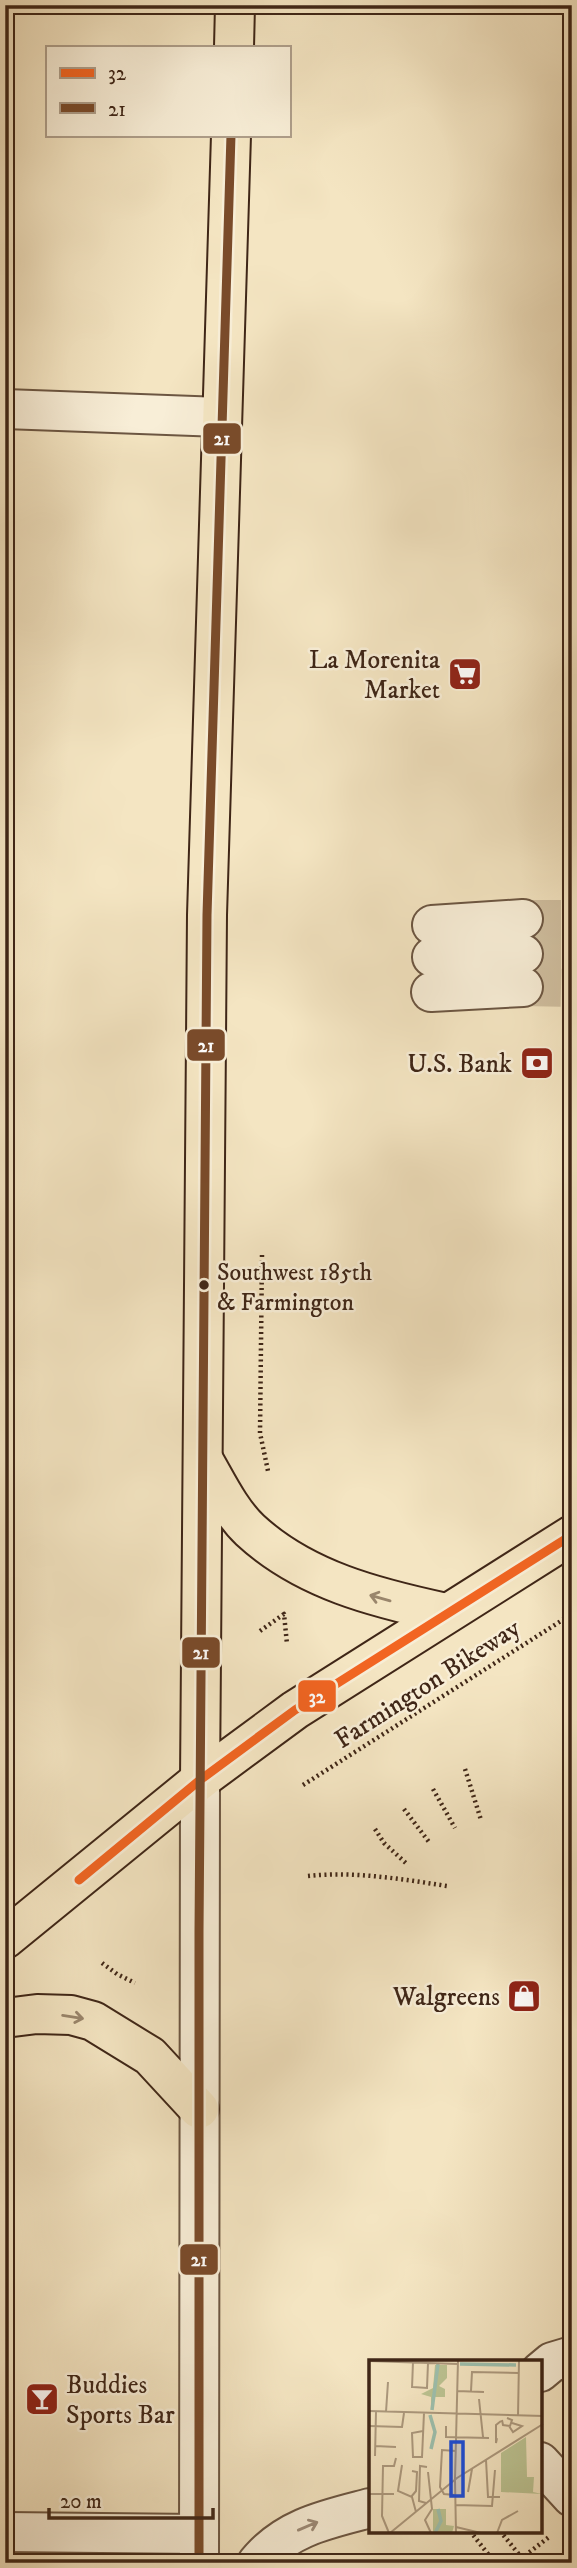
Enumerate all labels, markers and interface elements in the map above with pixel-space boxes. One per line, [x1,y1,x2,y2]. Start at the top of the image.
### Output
legend [46,46,290,136]
text: 32 [108,61,127,87]
text: 21 [108,97,126,123]
line badge: 21 [202,422,242,455]
text: 21 [214,428,230,451]
place label: La Morenita Market [309,644,440,707]
supermarket icon: La Morenita Market [446,655,484,693]
line badge: 21 [186,1028,226,1062]
text: 21 [198,1035,214,1058]
bank icon: U.S. Bank [518,1044,556,1082]
place label: U.S. Bank [407,1048,512,1081]
place label: Southwest 185th & Farmington [217,1258,373,1318]
marker: Southwest 185th & Farmington [197,1278,211,1292]
one-way arrow [369,1590,391,1603]
street label: Farmington Bikeway [329,1612,527,1757]
line badge: 21 [181,1636,221,1669]
text: 21 [193,1642,209,1665]
line badge: 32 [297,1679,337,1713]
text: 32 [309,1686,326,1709]
shop icon: Walgreens [505,1977,543,2015]
place label: Walgreens [392,1981,500,2014]
one-way arrow [61,2011,84,2024]
line badge: 21 [179,2243,219,2276]
text: 21 [191,2249,207,2272]
inset map [369,2360,542,2533]
place label: Buddies Sports Bar [66,2369,175,2432]
bar icon: Buddies Sports Bar [23,2380,61,2418]
scale bar [49,2477,214,2521]
text: 20 m [60,2489,102,2515]
one-way arrow [297,2518,319,2531]

